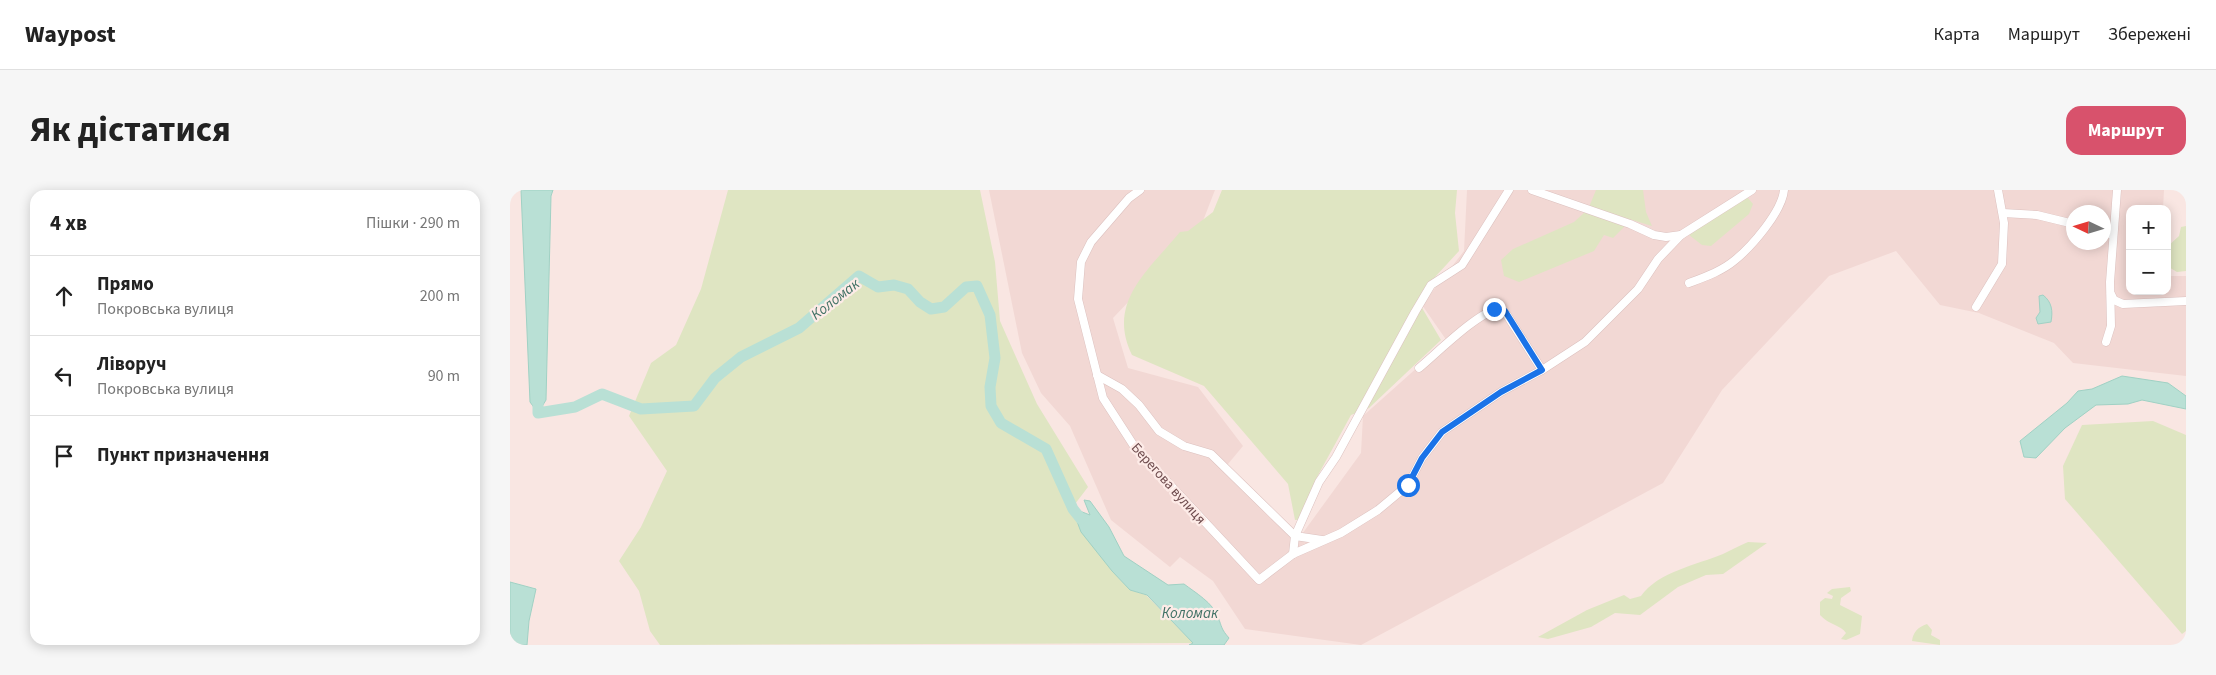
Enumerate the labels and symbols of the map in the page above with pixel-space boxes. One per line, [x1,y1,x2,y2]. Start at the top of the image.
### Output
north arrow [2066,205,2111,250]
water label: Коломак [807,273,865,325]
route end [1483,298,1506,321]
street label: Берегова вулиця [1126,439,1210,529]
route start [1397,474,1420,497]
water label: Коломак [1162,603,1219,624]

